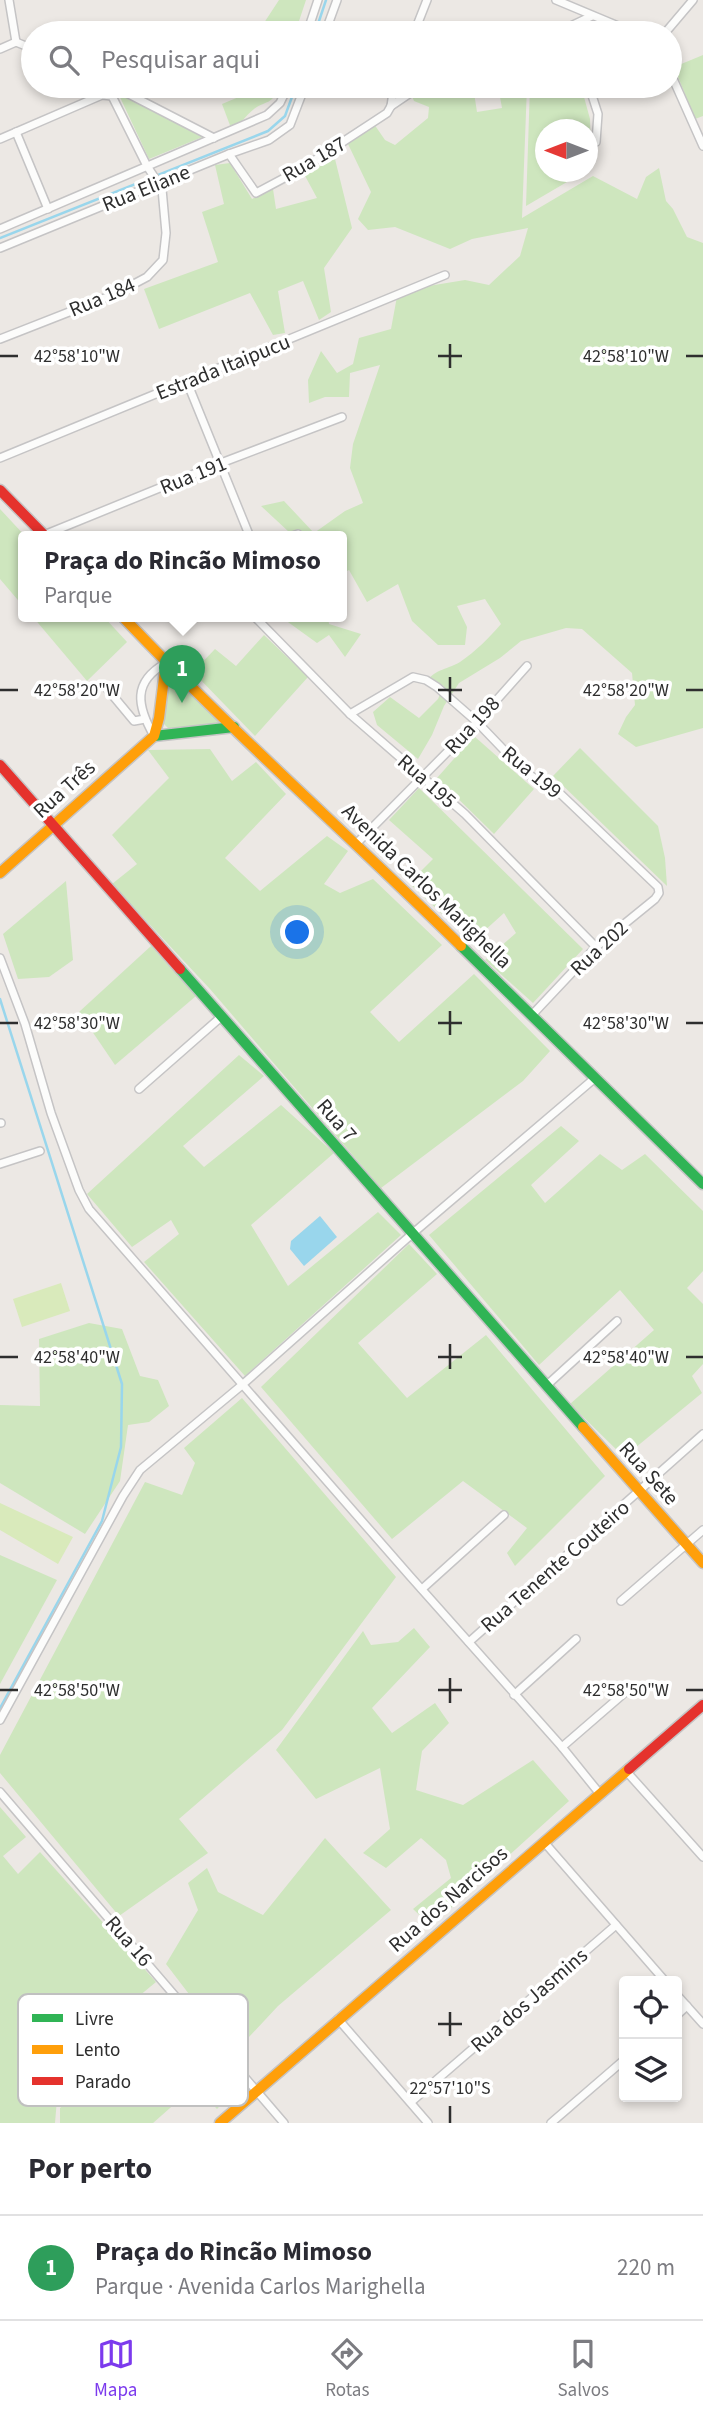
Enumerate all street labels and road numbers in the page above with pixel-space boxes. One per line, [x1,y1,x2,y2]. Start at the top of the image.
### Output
street label: Rua 187 [276,129,352,189]
street label: Rua Eliane [98,157,194,219]
street label: Rua 184 [64,270,140,324]
street label: Estrada Itaipucu [151,326,295,408]
street label: Rua 191 [155,448,231,502]
street label: Rua 198 [437,689,507,761]
street label: Rua 199 [496,738,568,806]
street label: Rua 195 [391,747,463,815]
street label: Rua Três [26,753,102,825]
street label: Avenida Carlos Marighella [335,797,519,975]
street label: Rua 202 [563,913,635,983]
street label: Rua 7 [310,1092,364,1148]
street label: Rua Sete [612,1434,686,1512]
street label: Rua Tenente Couteiro [474,1493,636,1639]
street label: Rua dos Narcisos [382,1839,514,1959]
street label: Rua 16 [98,1909,160,1973]
street label: Rua dos Jasmins [464,1941,594,2059]

